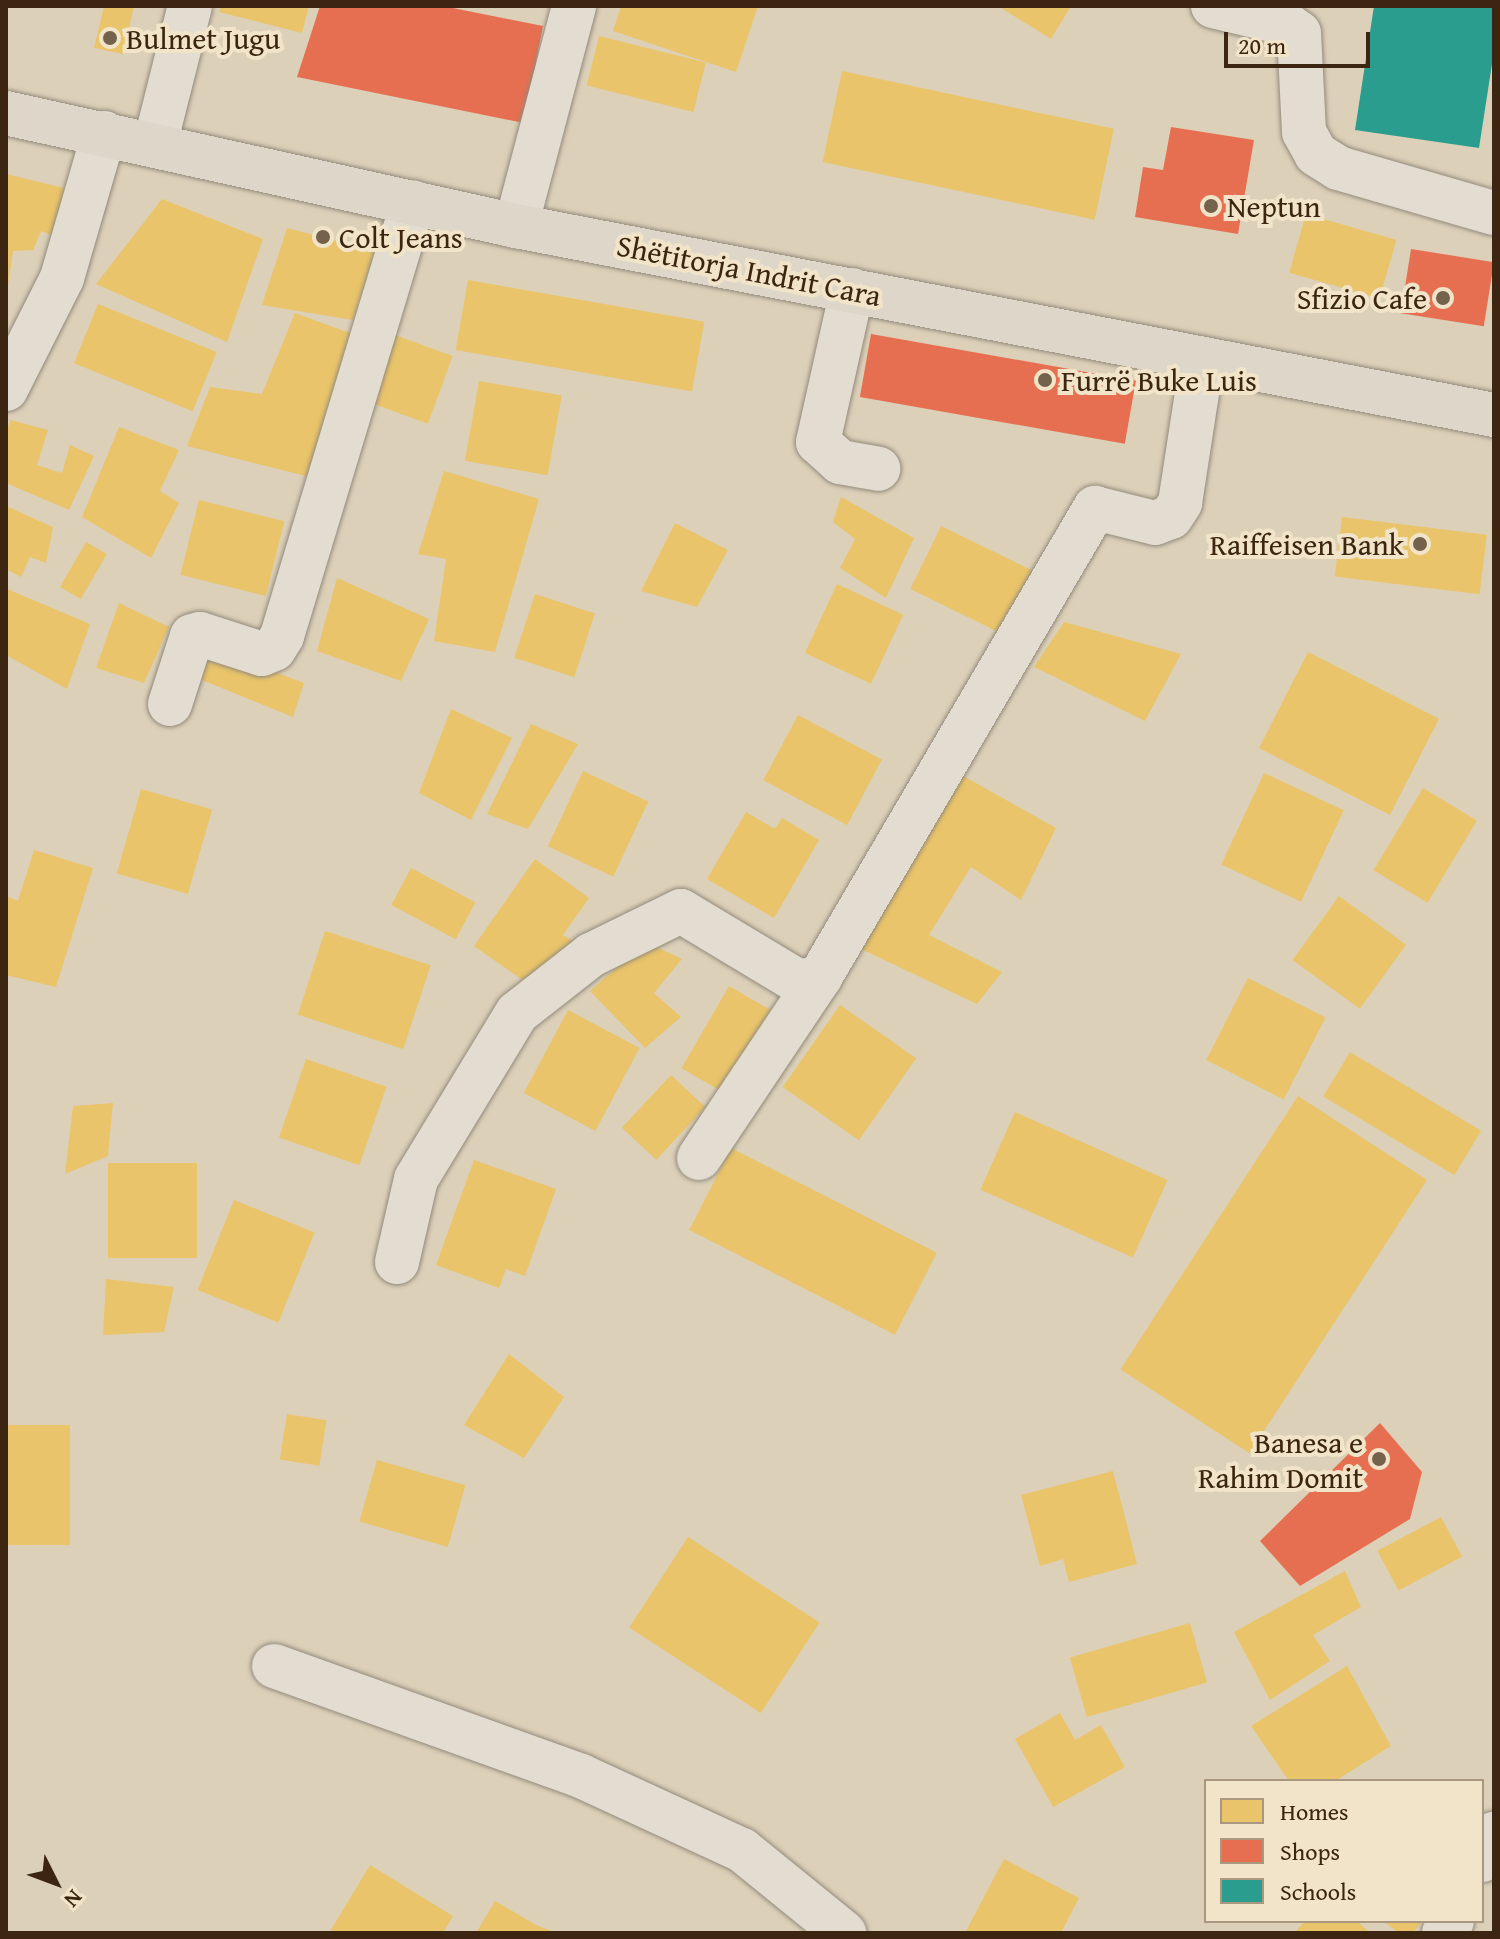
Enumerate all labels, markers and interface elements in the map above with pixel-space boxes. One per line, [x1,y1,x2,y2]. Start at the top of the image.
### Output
scale bar [1228,16,1374,66]
place label: Bulmet Jugu [126,20,280,56]
text: 20 m [1238,28,1286,63]
marker: Bulmet Jugu [101,29,119,47]
place label: Neptun [1227,188,1321,224]
marker: Neptun [1202,197,1220,215]
place label: Colt Jeans [339,219,463,255]
street label: Shëtitorja Indrit Cara [614,227,884,313]
marker: Colt Jeans [314,228,332,246]
place label: Sfizio Cafe [1297,280,1427,316]
marker: Sfizio Cafe [1434,289,1452,307]
place label: Furrë Buke Luis [1061,362,1257,398]
marker: Furrë Buke Luis [1036,371,1054,389]
place label: Raiffeisen Bank [1210,526,1404,562]
marker: Raiffeisen Bank [1411,535,1429,553]
place label: Banesa e Rahim Domit [1198,1424,1363,1494]
marker: Banesa e Rahim Domit [1370,1450,1388,1468]
legend [1204,1779,1484,1923]
text: Homes [1280,1794,1349,1829]
text: Shops [1280,1834,1340,1869]
north arrow [16,1843,96,1923]
text: Schools [1280,1874,1356,1909]
text: N [57,1883,91,1915]

